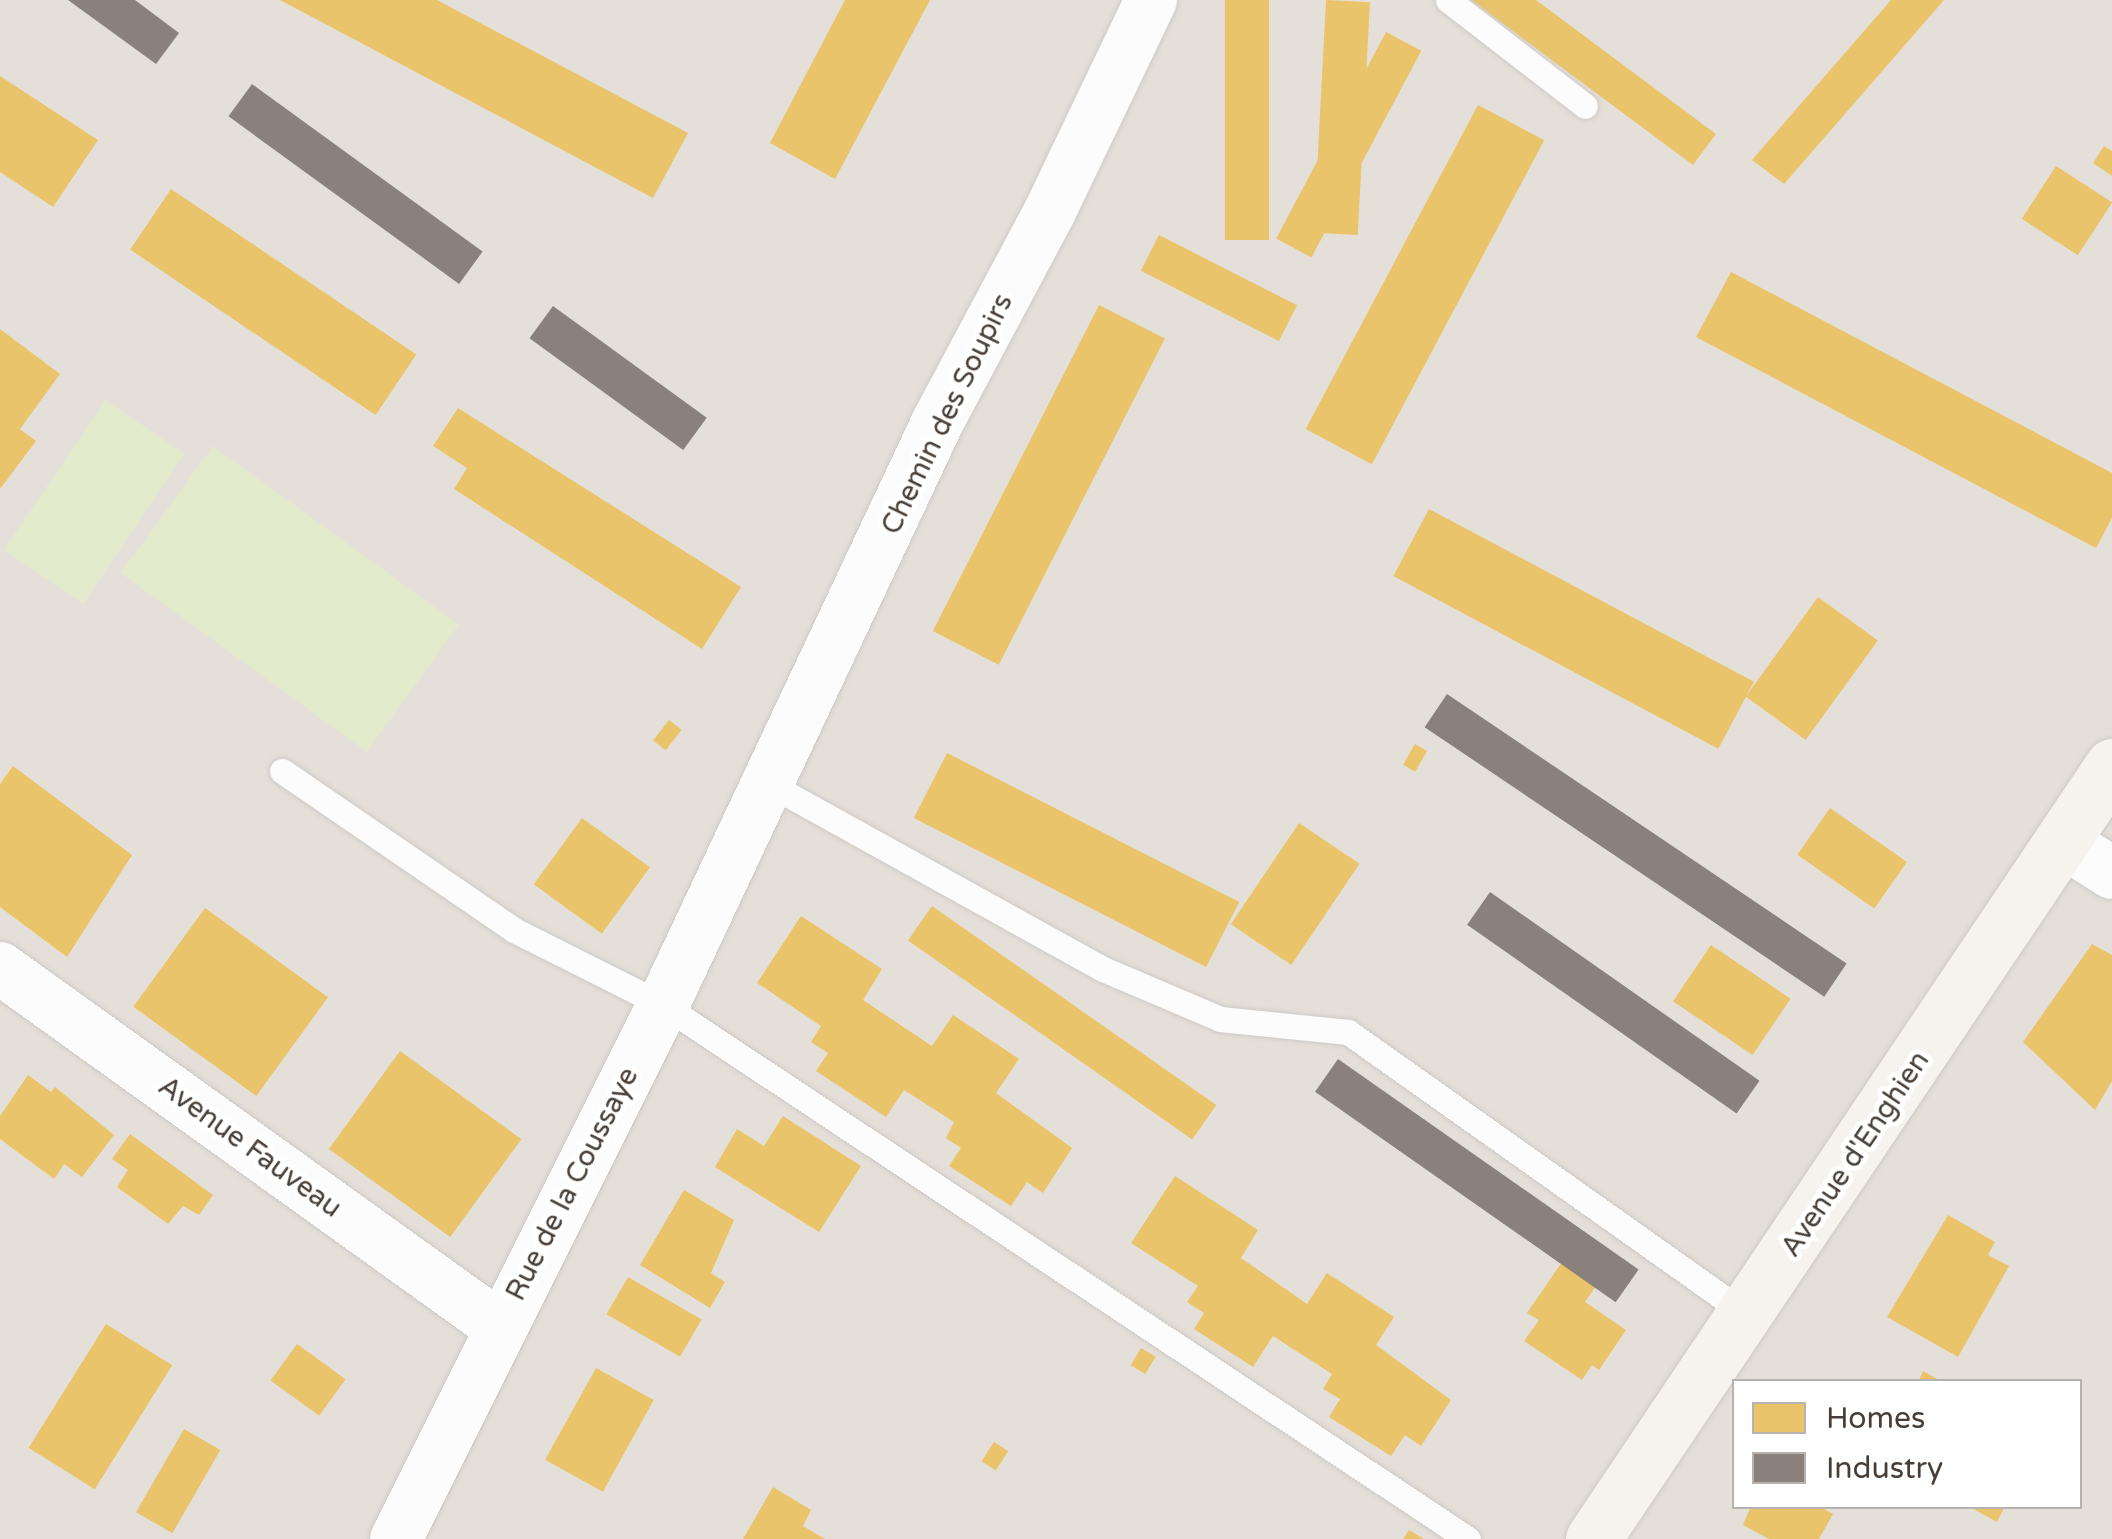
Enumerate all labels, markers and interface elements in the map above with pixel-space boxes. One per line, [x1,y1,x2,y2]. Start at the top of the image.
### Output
street label: Chemin des Soupirs [874,288,1020,540]
street label: Avenue d'Enghien [1774,1045,1936,1263]
street label: Rue de la Coussaye [499,1062,645,1306]
street label: Avenue Fauveau [152,1069,348,1225]
legend [1732,1379,2082,1509]
text: Homes [1826,1400,1925,1437]
text: Industry [1826,1450,1943,1487]

